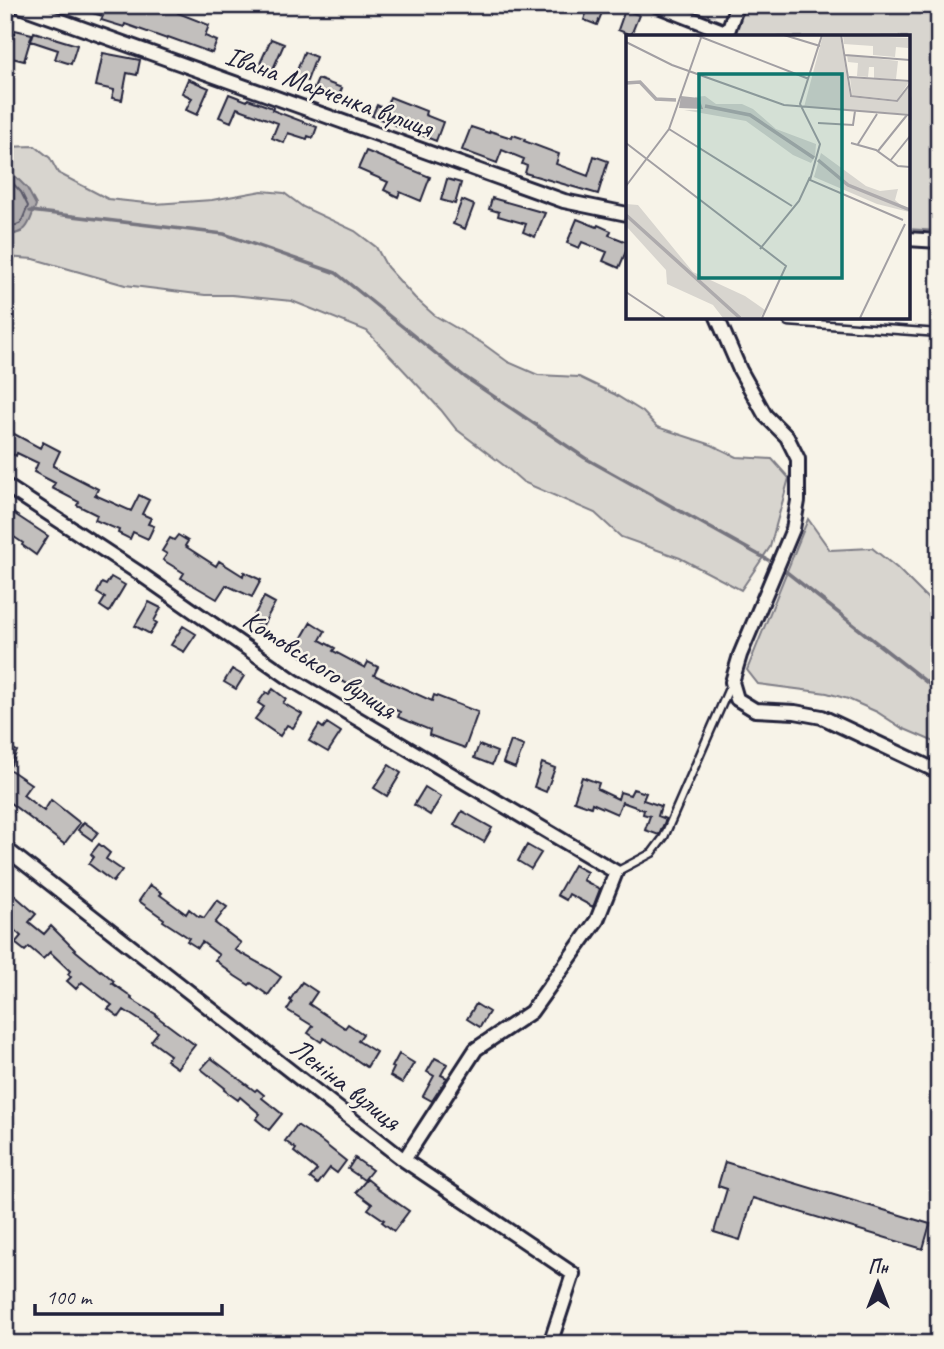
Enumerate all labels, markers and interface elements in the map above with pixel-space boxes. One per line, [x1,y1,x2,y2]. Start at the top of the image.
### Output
inset map [626,35,909,318]
street label: Івана Марченка вулиця [221,37,439,145]
street label: Котовського вулиця [237,601,404,727]
street label: Леніна вулиця [284,1030,409,1139]
north arrow [842,1248,912,1318]
text: Пн [868,1255,890,1279]
scale bar [35,1272,222,1316]
text: 100 m [46,1284,93,1310]

